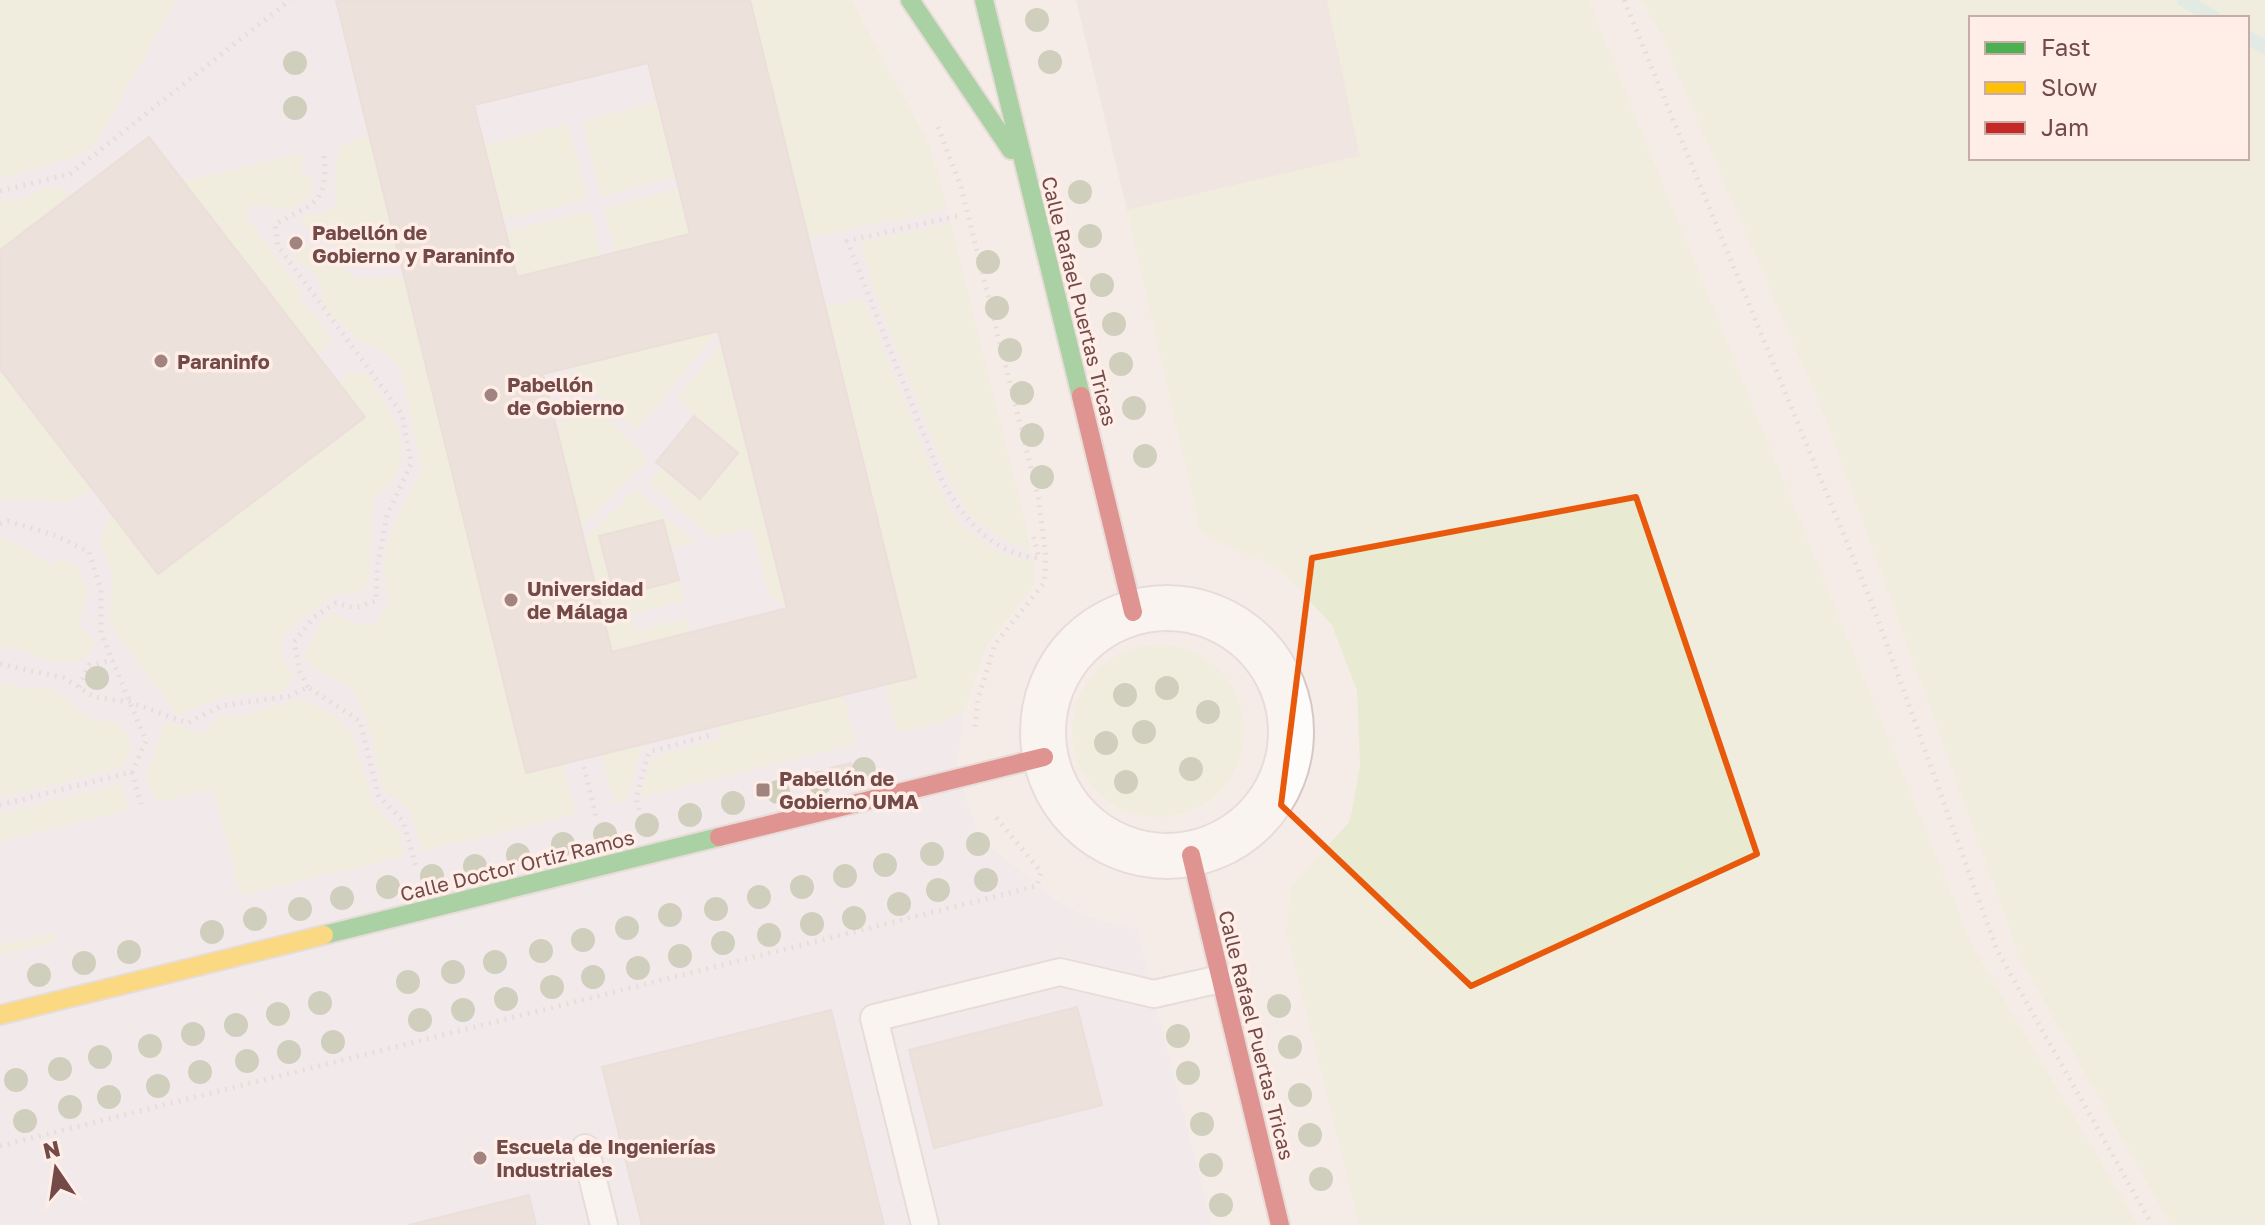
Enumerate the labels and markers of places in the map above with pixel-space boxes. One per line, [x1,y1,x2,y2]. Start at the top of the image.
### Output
place label: Pabellón de Gobierno y Paraninfo [312,220,515,267]
marker: Pabellón de Gobierno y Paraninfo [287,234,305,252]
place label: Paraninfo [177,349,270,373]
marker: Paraninfo [152,352,170,370]
place label: Pabellón de Gobierno [507,372,624,419]
marker: Pabellón de Gobierno [482,386,500,404]
place label: Universidad de Málaga [527,576,643,623]
marker: Universidad de Málaga [502,591,520,609]
place label: Pabellón de Gobierno UMA [779,766,919,813]
marker: Pabellón de Gobierno UMA [754,781,772,799]
place label: Escuela de Ingenierías Industriales [496,1134,716,1181]
marker: Escuela de Ingenierías Industriales [471,1149,489,1167]

